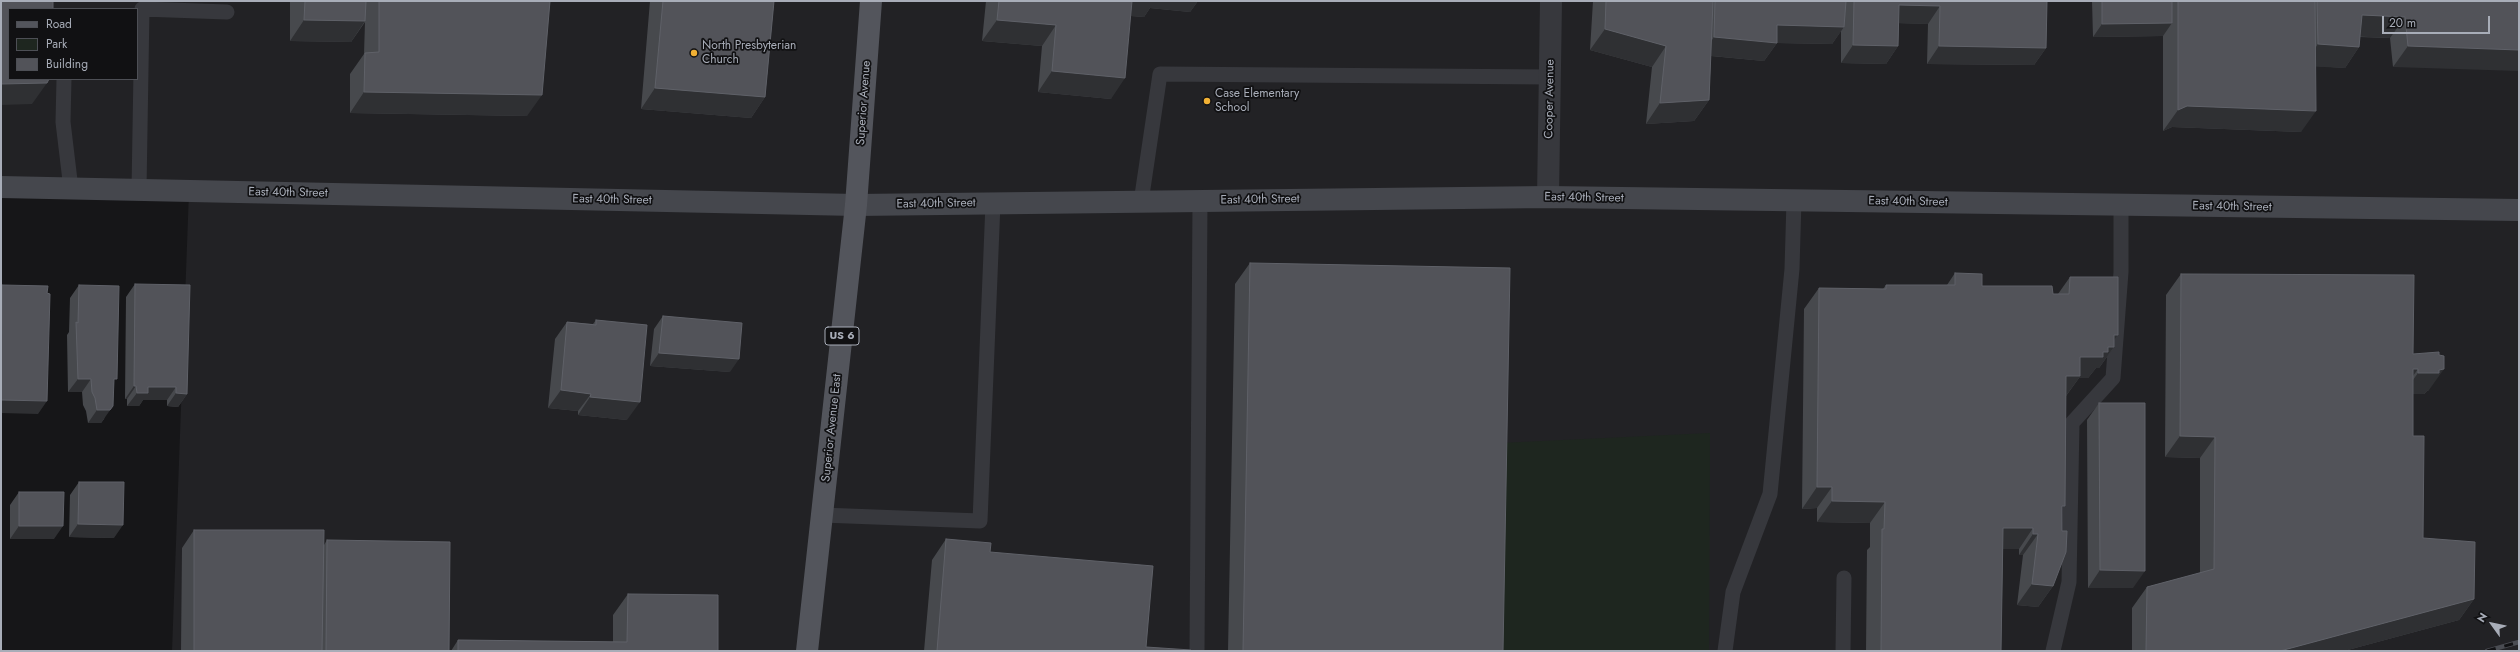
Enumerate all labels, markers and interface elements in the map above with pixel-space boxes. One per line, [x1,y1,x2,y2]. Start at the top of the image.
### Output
legend [8,8,138,80]
scale bar [2384,8,2492,34]
text: 20 m [2389,14,2416,32]
text: Road [46,15,72,33]
text: Park [46,35,67,53]
place label: North Presbyterian Church [702,39,796,67]
marker: North Presbyterian Church [689,48,699,58]
text: Building [46,55,88,73]
street label: Cooper Avenue [1542,59,1558,139]
street label: Superior Avenue [854,60,874,146]
place label: Case Elementary School [1215,87,1299,115]
marker: Case Elementary School [1202,96,1212,106]
street label: East 40th Street [248,185,328,201]
street label: East 40th Street [1544,190,1624,206]
street label: East 40th Street [572,192,652,208]
street label: East 40th Street [1220,192,1300,208]
street label: East 40th Street [1868,194,1948,210]
street label: East 40th Street [896,196,976,212]
street label: East 40th Street [2192,199,2272,215]
road number: US 6 [825,327,859,345]
street label: Superior Avenue East [819,373,845,483]
north arrow [2472,604,2512,644]
text: N [2473,609,2491,625]

